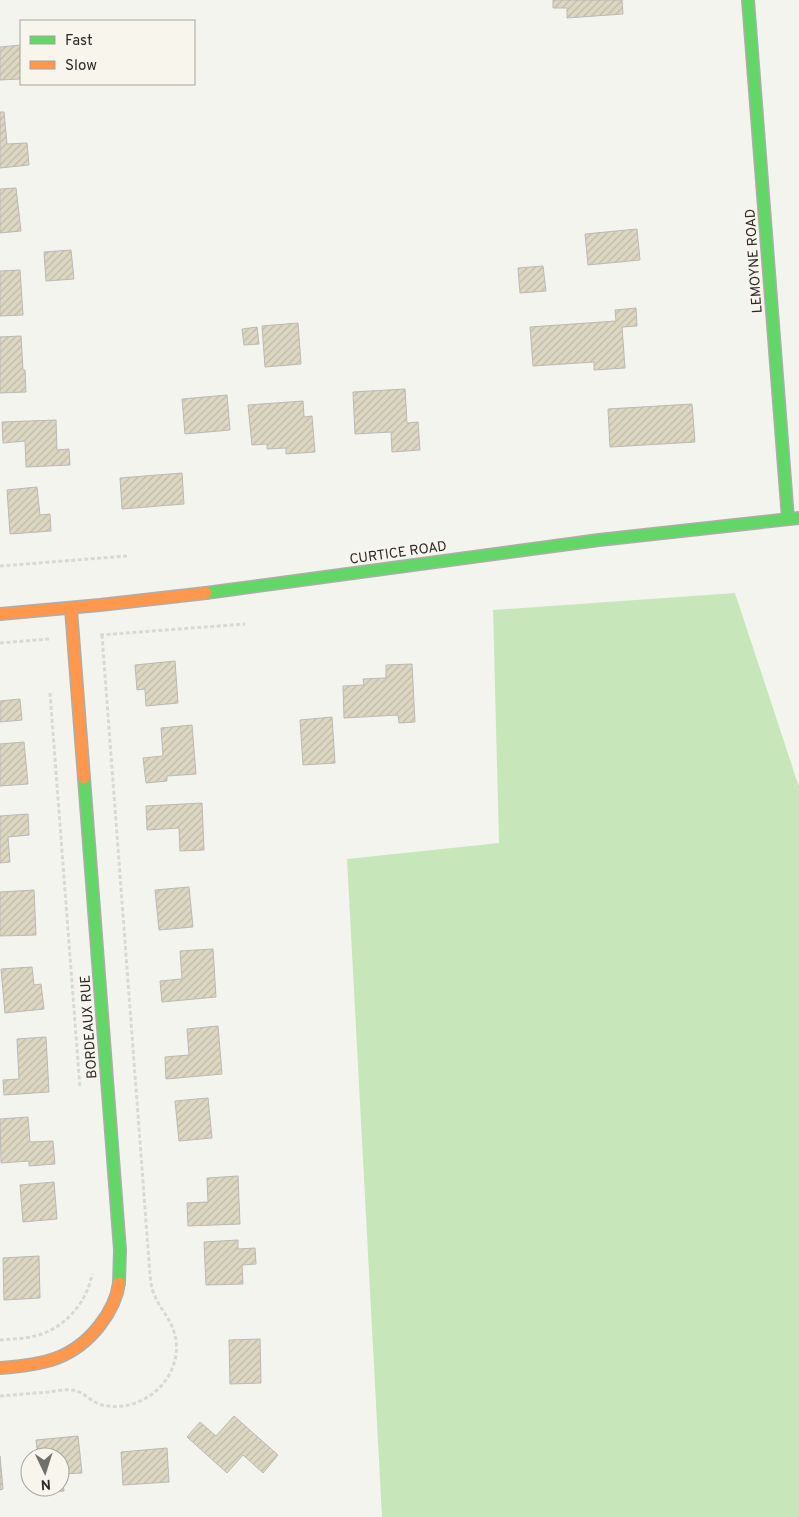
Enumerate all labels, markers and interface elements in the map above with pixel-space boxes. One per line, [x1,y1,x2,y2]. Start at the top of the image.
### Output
legend [20,20,195,85]
text: Fast [65,32,93,51]
text: Slow [65,57,97,76]
street label: LEMOYNE ROAD [742,208,767,314]
street label: CURTICE ROAD [348,538,448,569]
street label: BORDEAUX RUE [77,974,102,1079]
north arrow [20,1447,70,1497]
text: N [40,1475,51,1492]

